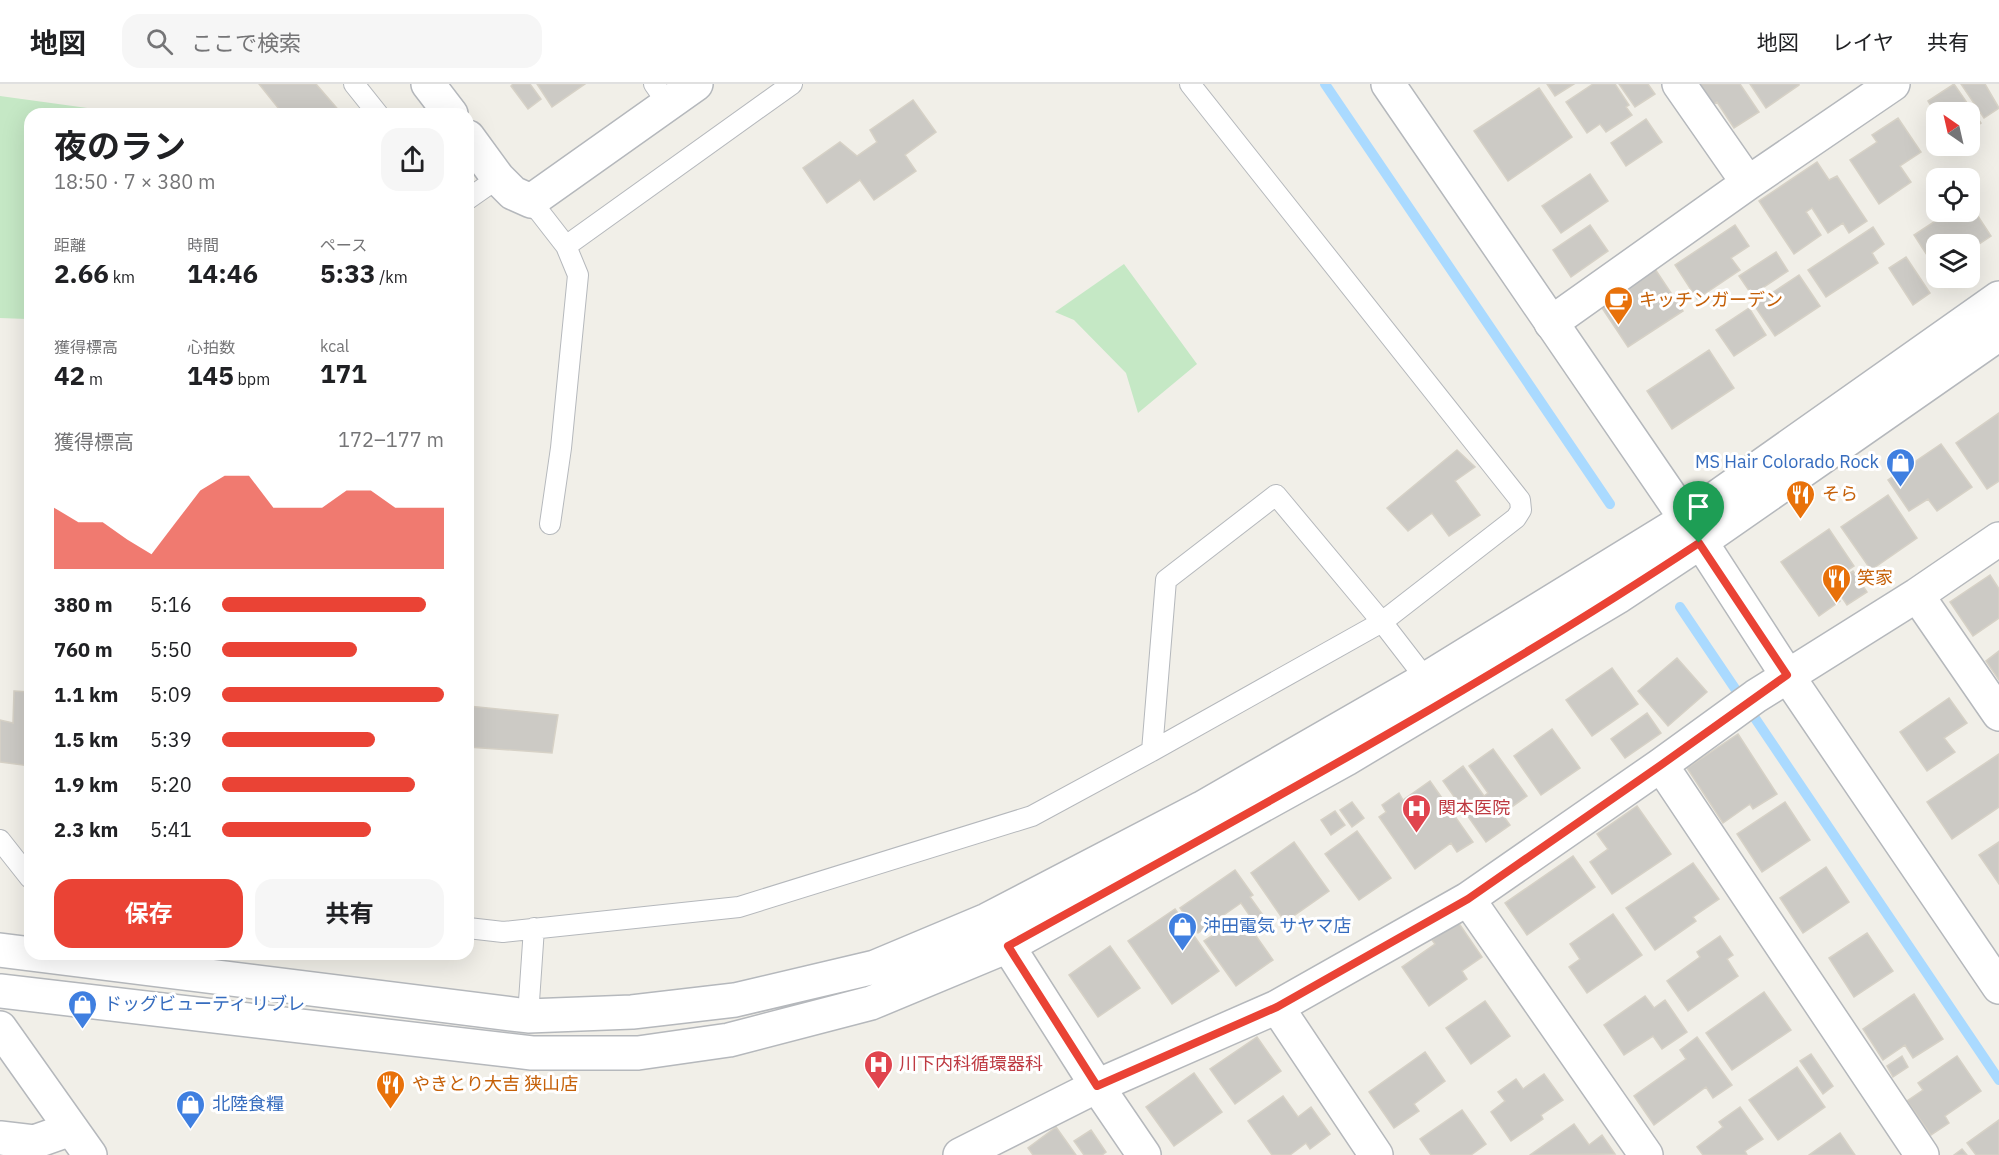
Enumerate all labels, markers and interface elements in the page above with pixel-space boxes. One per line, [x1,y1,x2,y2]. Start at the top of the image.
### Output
search box [122,14,542,68]
text: 地図 [30,24,86,61]
icon: search [143,25,176,58]
text: ここで検索 [191,28,301,57]
text: 地図 [1757,28,1799,56]
text: レイヤ [1832,28,1894,56]
text: 共有 [1927,28,1969,56]
north arrow [1926,102,1980,156]
map controls [1926,102,1980,288]
text: 夜のラン [54,124,186,167]
button: share [381,128,444,191]
text: 18:50 · 7 × 380 m [54,168,215,195]
button: locate [1926,168,1980,222]
button: layers [1926,234,1980,288]
text: 距離 [54,235,86,255]
text: 時間 [187,235,219,255]
text: ペース [320,235,367,255]
text: 2.66 [54,256,109,290]
text: 14:46 [187,256,258,290]
text: 5:33 [320,256,375,290]
text: km [109,267,135,287]
text: /km [375,267,408,287]
cafe icon: キッチンガーデン [1602,284,1634,326]
place label: キッチンガーデン [1639,288,1783,311]
text: kcal [320,336,349,356]
text: 獲得標高 [54,337,118,357]
text: 心拍数 [187,337,235,357]
text: 171 [320,356,367,390]
text: 42 [54,358,85,392]
text: 145 [187,358,234,392]
text: m [85,369,103,389]
text: bpm [234,369,270,389]
text: 172–177 m [338,426,444,453]
text: 獲得標高 [54,428,134,455]
shop icon: MS Hair Colorado Rock [1884,446,1916,488]
place label: MS Hair Colorado Rock [1695,450,1880,473]
restaurant icon: そら [1785,478,1817,520]
pin [1673,481,1724,543]
place label: そら [1822,482,1858,505]
icon: arrive [1682,490,1715,523]
restaurant icon: 笑家 [1820,562,1852,604]
place label: 笑家 [1857,566,1893,589]
text: 380 m [54,591,113,618]
text: 5:16 [150,591,192,618]
text: 760 m [54,636,113,663]
text: 5:50 [150,636,192,663]
text: 1.1 km [54,681,118,708]
text: 5:09 [150,681,192,708]
text: 1.5 km [54,726,118,753]
text: 5:39 [150,726,192,753]
text: 1.9 km [54,771,118,798]
text: 5:20 [150,771,192,798]
hospital icon: 関本医院 [1401,792,1433,834]
place label: 関本医院 [1438,796,1510,819]
text: 2.3 km [54,816,118,843]
text: 5:41 [150,816,192,843]
button: 保存 [54,879,243,948]
button: 共有 [255,879,444,948]
shop icon: 沖田電気 サヤマ店 [1166,910,1198,952]
place label: 沖田電気 サヤマ店 [1203,914,1351,937]
shop icon: ドッグビューティ リブレ [67,988,99,1030]
place label: ドッグビューティ リブレ [104,992,305,1015]
hospital icon: 川下内科循環器科 [862,1048,894,1090]
place label: 川下内科循環器科 [899,1052,1043,1075]
restaurant icon: やきとり大吉 狭山店 [375,1068,407,1110]
place label: やきとり大吉 狭山店 [412,1072,578,1095]
shop icon: 北陸食糧 [175,1088,207,1130]
place label: 北陸食糧 [212,1092,284,1115]

